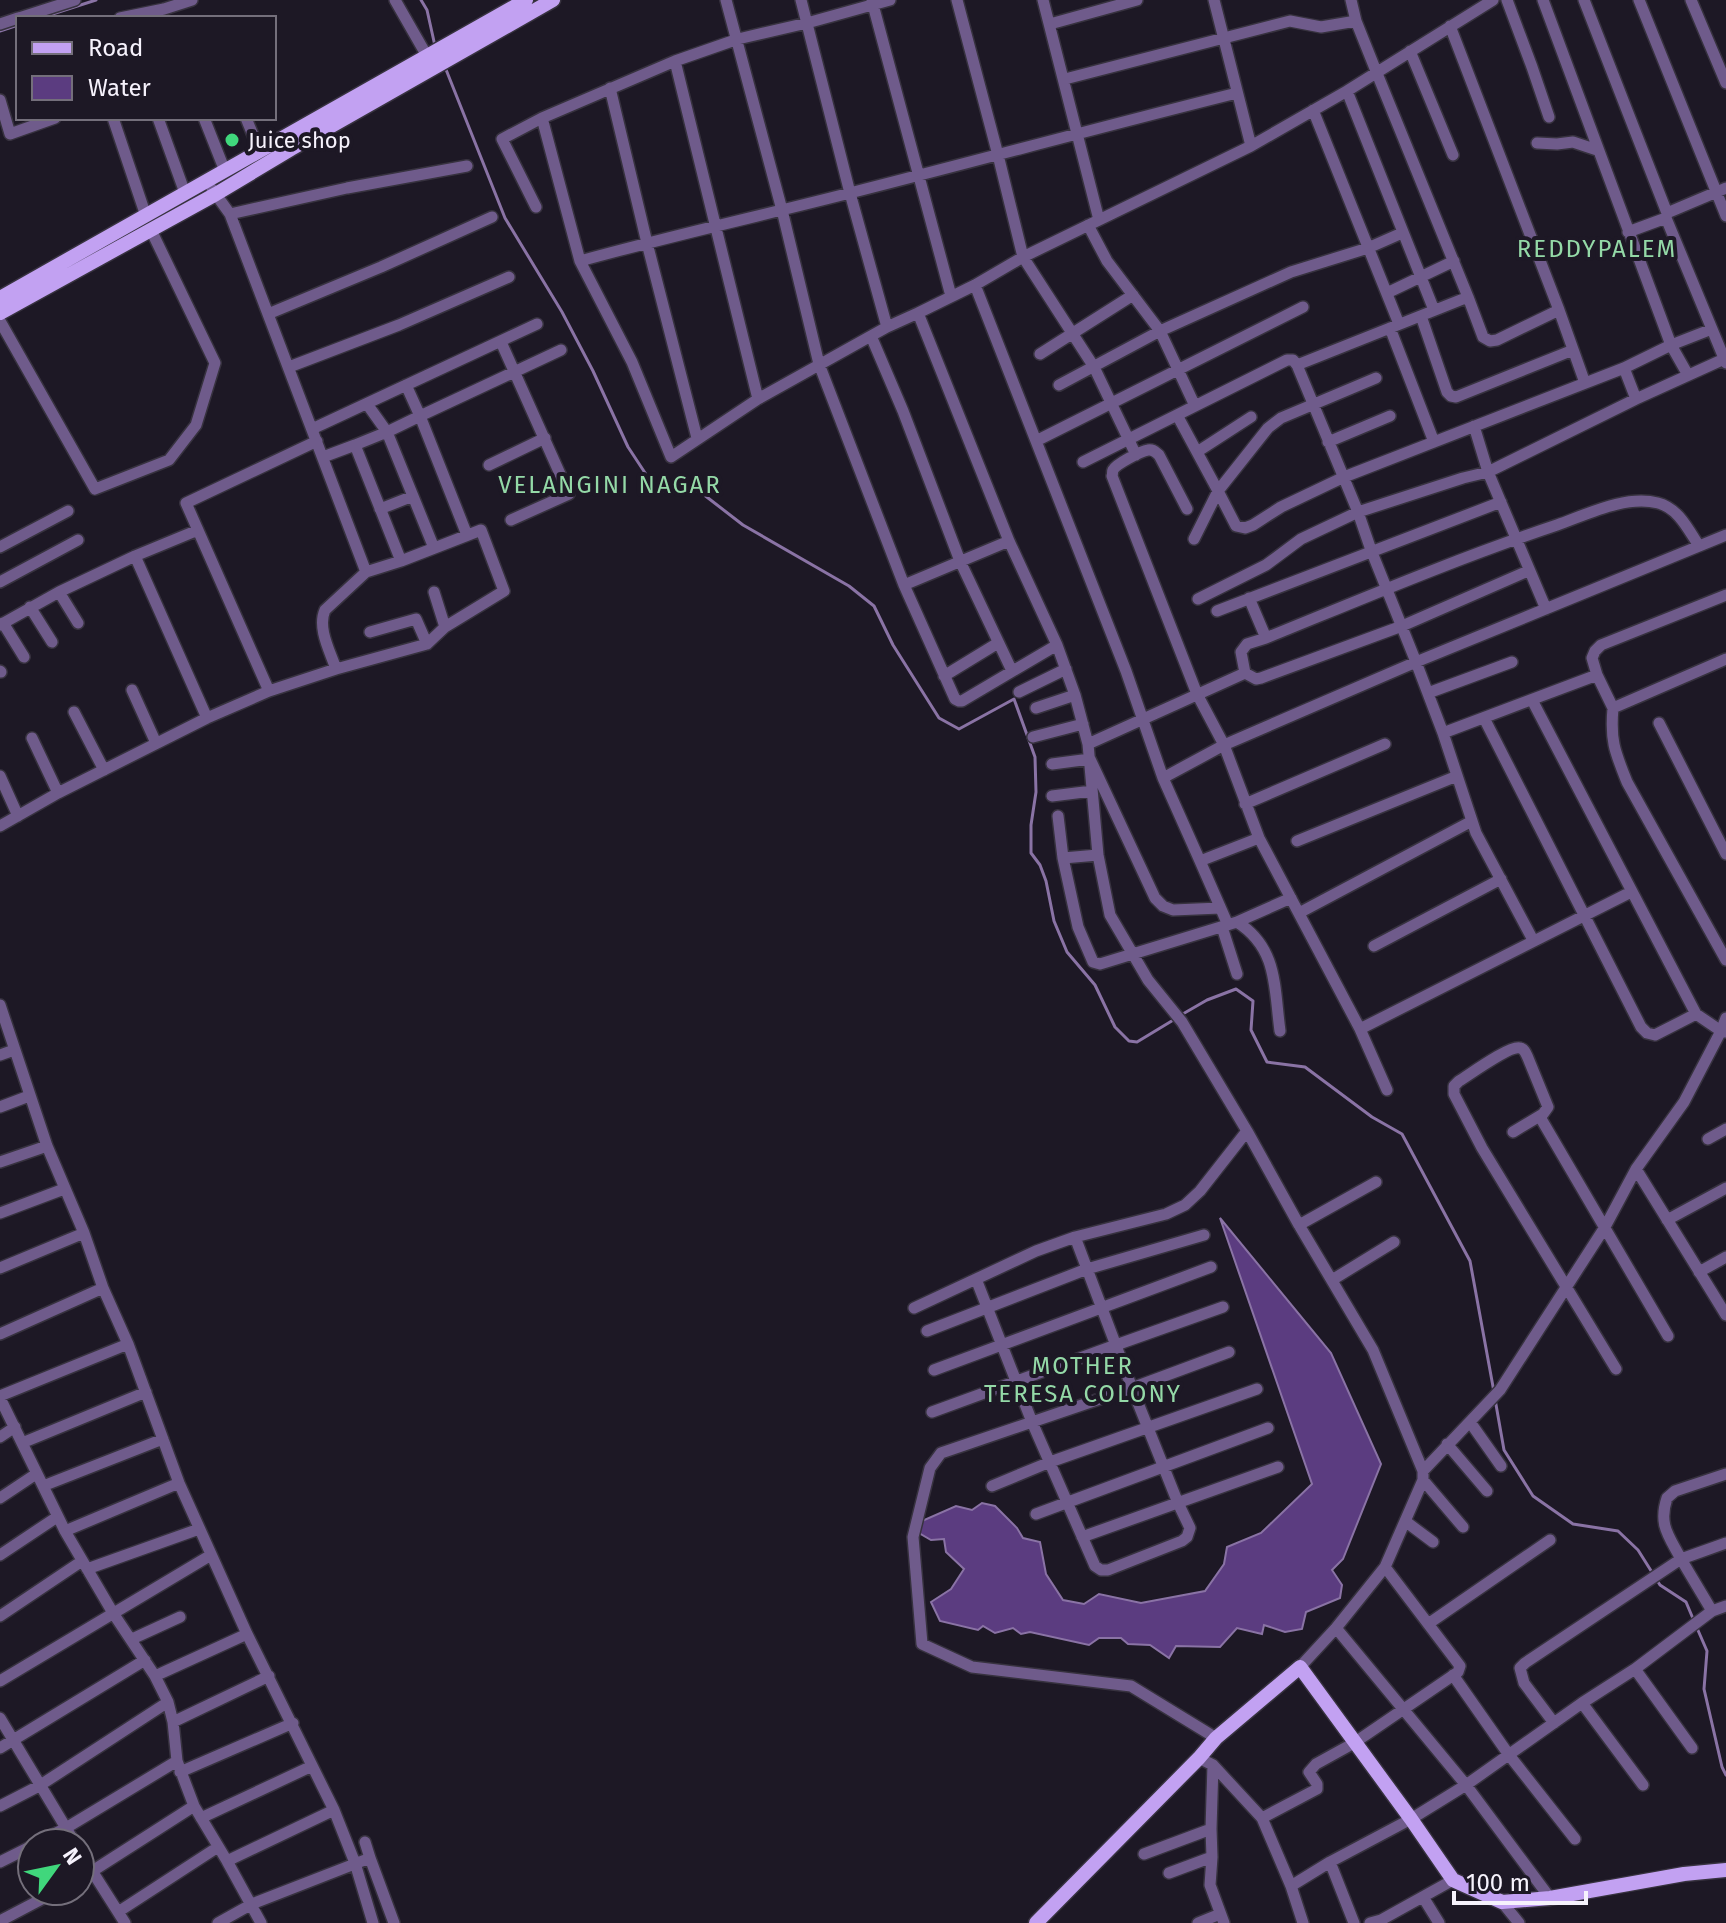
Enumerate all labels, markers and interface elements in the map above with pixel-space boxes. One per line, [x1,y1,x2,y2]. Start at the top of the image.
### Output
legend [16,16,276,120]
text: Road [88,34,143,62]
text: Water [88,74,152,102]
place label: Juice shop [248,127,351,154]
marker: Juice shop [223,131,241,149]
district label: REDDYPALEM [1517,235,1677,263]
district label: VELANGINI NAGAR [498,471,722,499]
district label: MOTHER TERESA COLONY [984,1352,1182,1408]
north arrow [16,1827,96,1907]
text: N [57,1843,88,1870]
scale bar [1454,1855,1586,1905]
text: 100 m [1466,1869,1530,1897]

